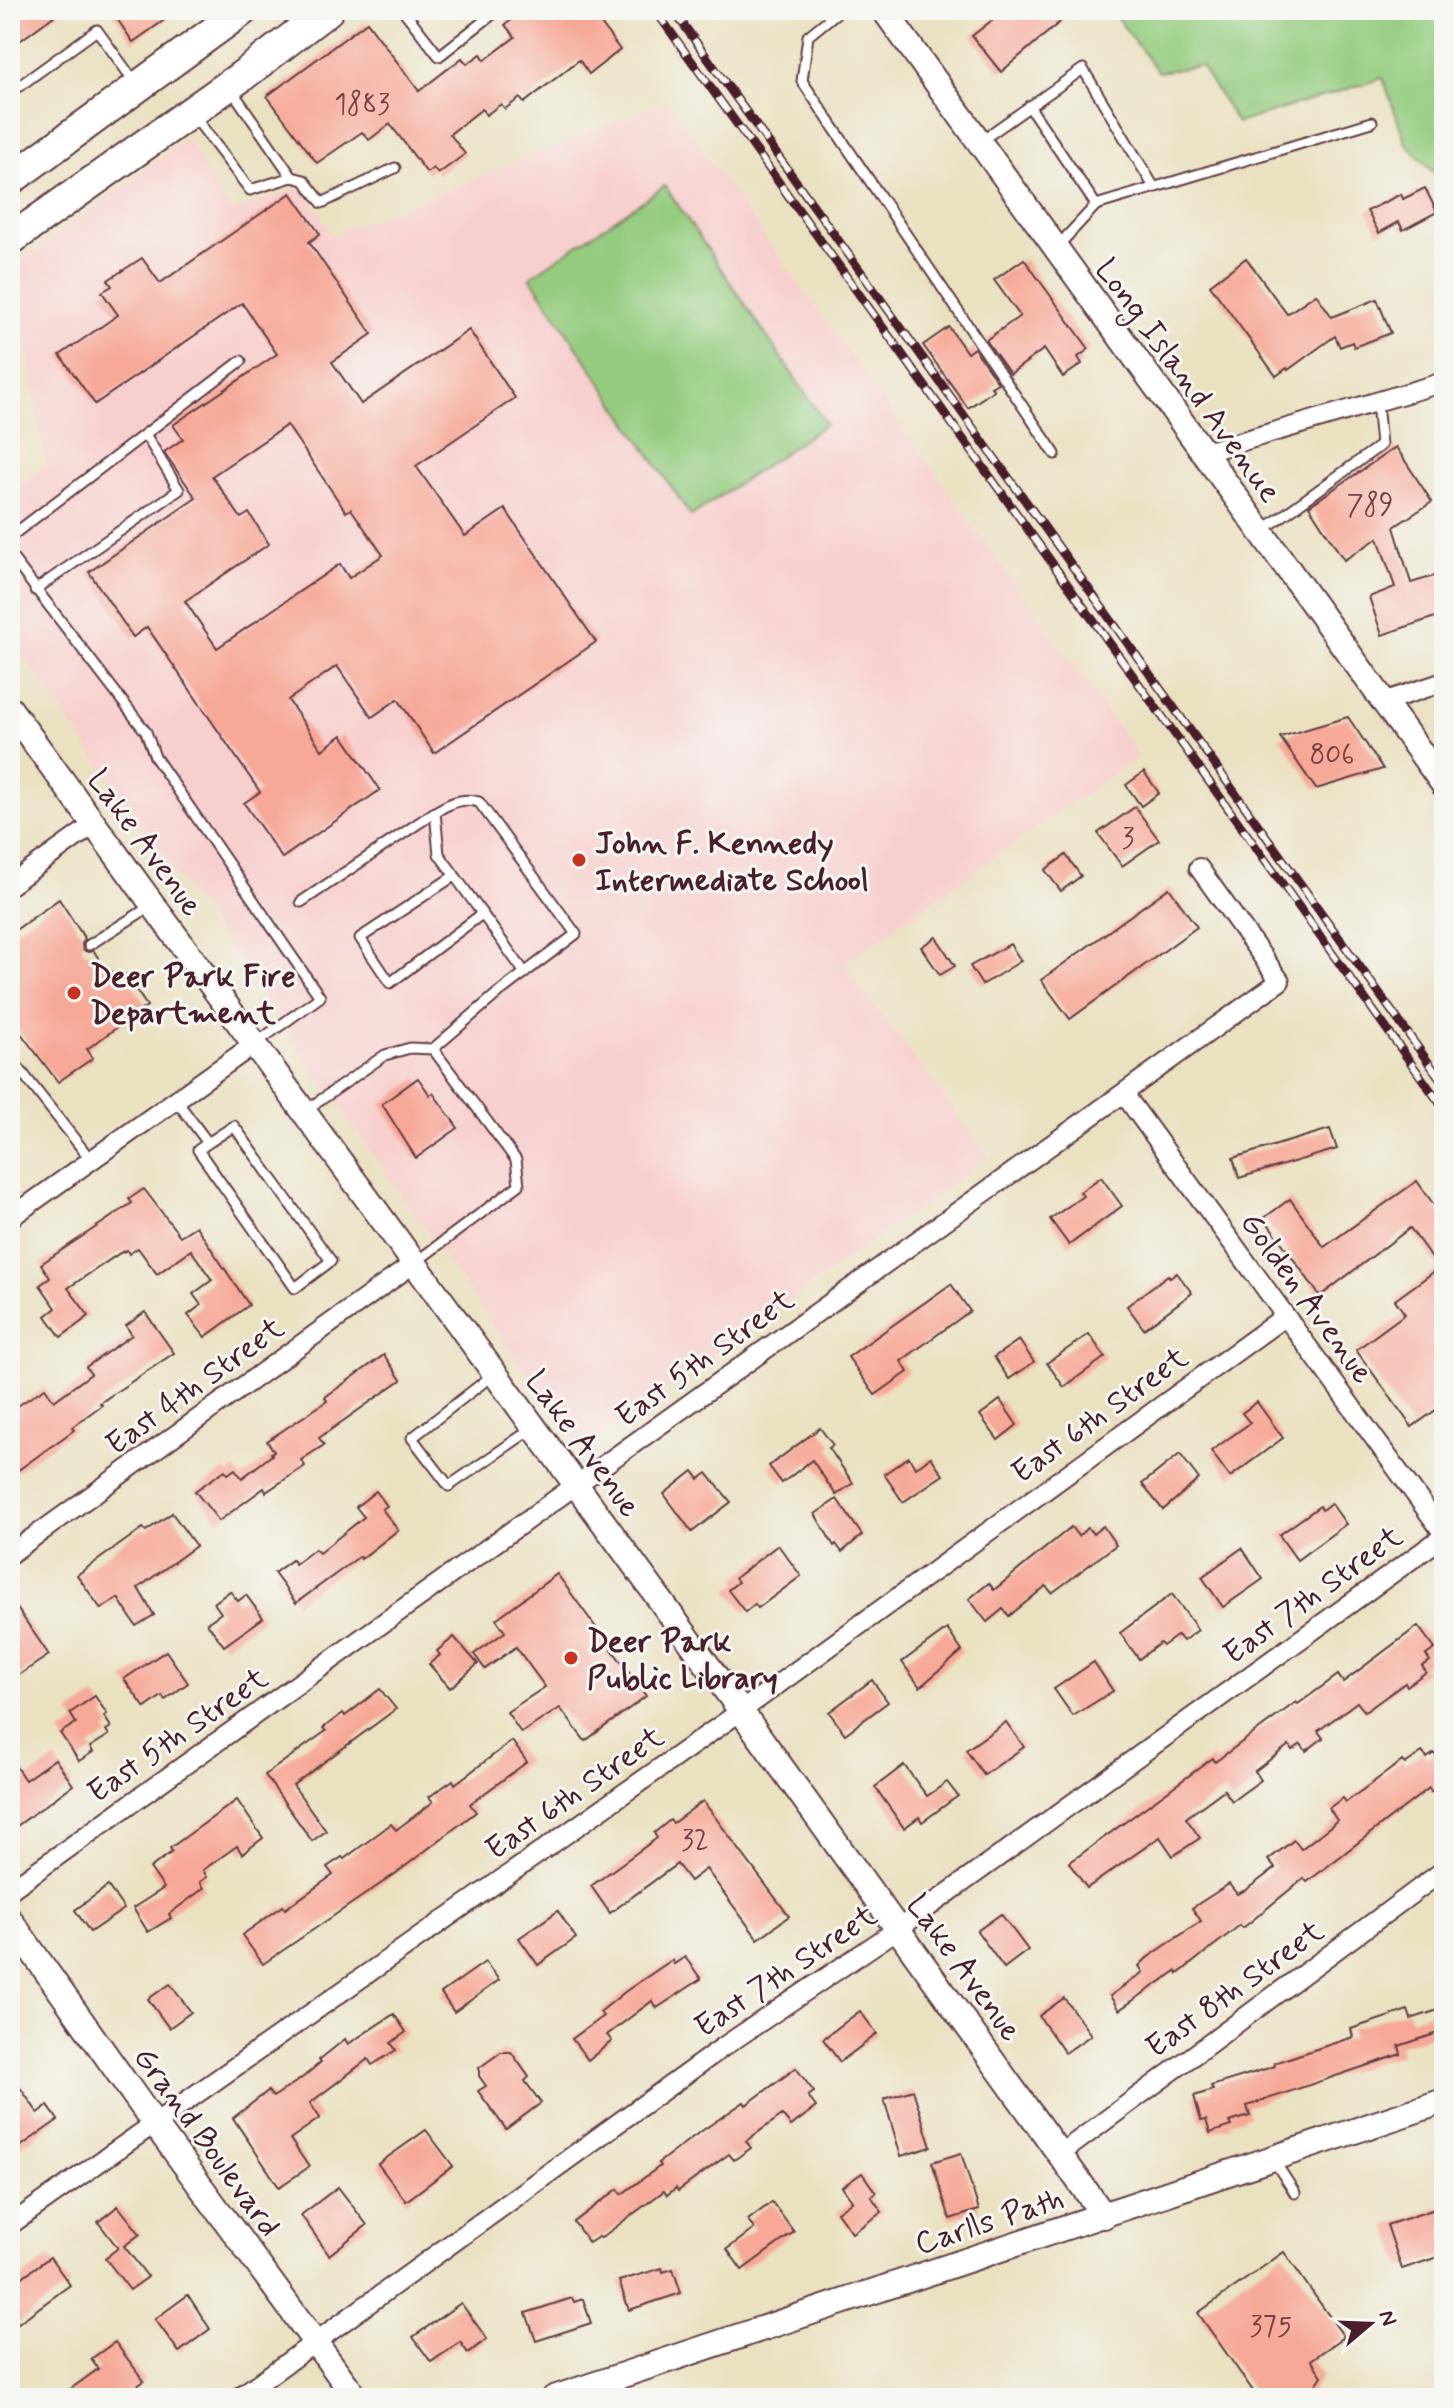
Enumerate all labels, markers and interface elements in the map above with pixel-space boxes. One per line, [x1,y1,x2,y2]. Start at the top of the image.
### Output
house number: 1883 [334,87,390,124]
street label: Long Island Avenue [1083,251,1290,513]
house number: 789 [1346,488,1394,525]
house number: 806 [1310,737,1355,774]
street label: Lake Avenue [77,761,212,925]
house number: 3 [1122,821,1135,858]
place label: John F. Kennedy Intermediate School [595,823,869,902]
marker: John F. Kennedy Intermediate School [570,851,588,869]
place label: Deer Park Fire Department [90,956,296,1035]
marker: Deer Park Fire Department [65,984,83,1002]
street label: Golden Avenue [1230,1204,1383,1392]
street label: East 5th Street [607,1279,803,1438]
street label: East 4th Street [97,1308,293,1466]
street label: East 6th Street [1003,1337,1197,1494]
street label: Lake Avenue [515,1362,650,1526]
street label: East 7th Street [1215,1516,1411,1675]
place label: Deer Park Public Library [587,1621,778,1700]
marker: Deer Park Public Library [562,1649,580,1667]
street label: East 5th Street [79,1658,277,1814]
street label: East 6th Street [478,1716,673,1871]
house number: 32 [681,1823,709,1860]
street label: Lake Avenue [896,1886,1031,2050]
street label: East 7th Street [687,1895,886,2048]
street label: East 8th Street [1138,1911,1333,2068]
street label: Grand Boulevard [123,2039,290,2246]
street label: Carlls Path [910,2178,1069,2266]
north arrow [1330,2284,1410,2364]
text: N [1371,2307,1403,2330]
house number: 375 [1250,2309,1292,2346]

